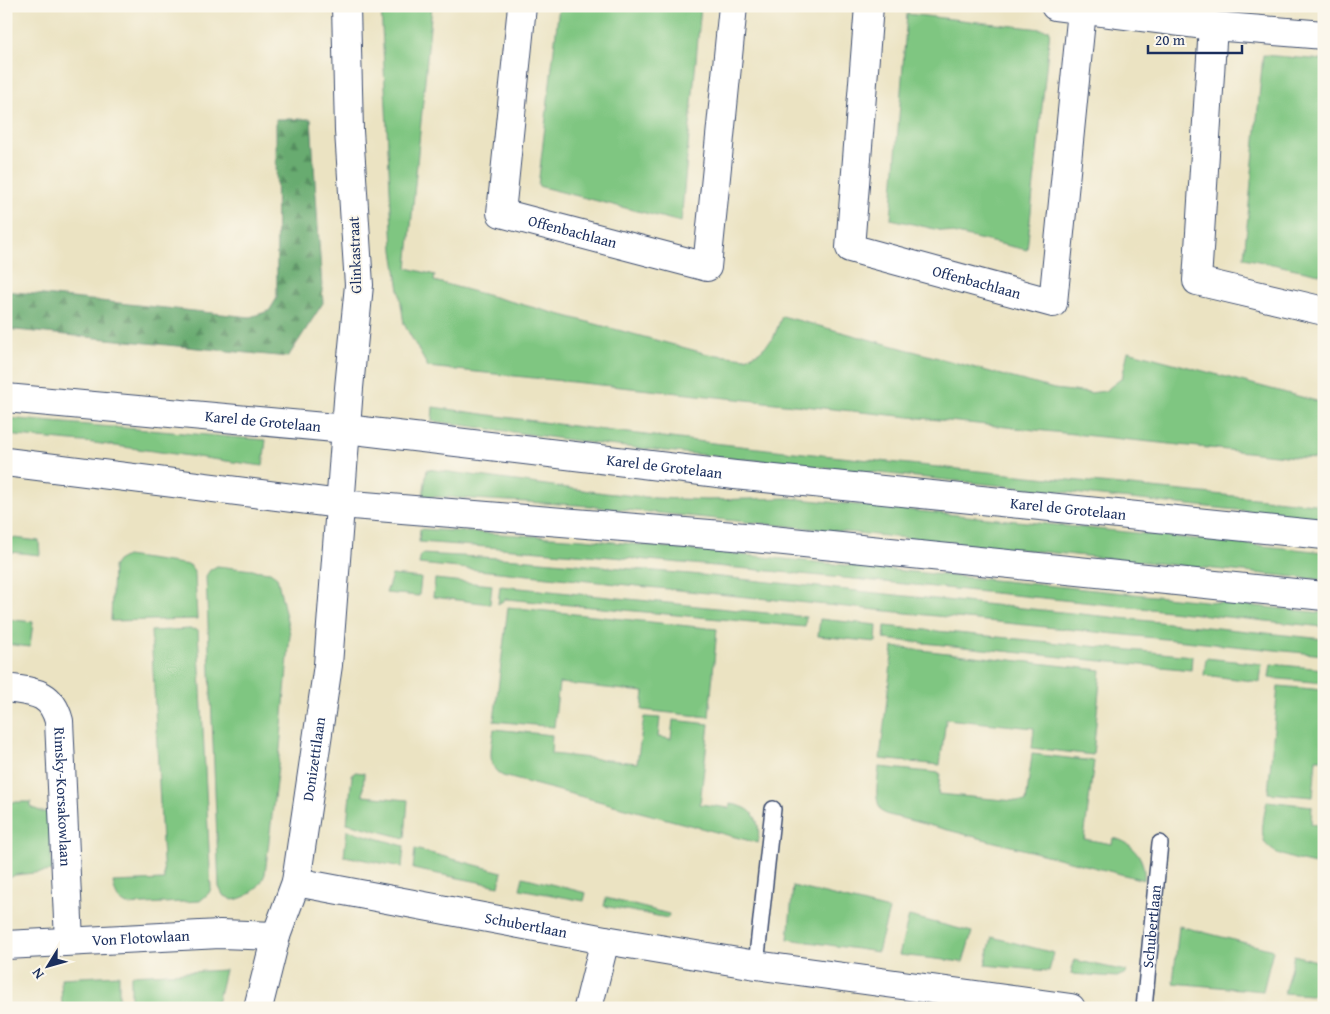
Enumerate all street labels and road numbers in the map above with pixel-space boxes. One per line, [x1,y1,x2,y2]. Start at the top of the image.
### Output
street label: Offenbachlaan [526,210,620,253]
street label: Glinkastraat [343,215,366,294]
street label: Offenbachlaan [930,260,1024,304]
street label: Karel de Grotelaan [204,405,323,437]
street label: Karel de Grotelaan [605,449,724,483]
street label: Karel de Grotelaan [1009,492,1128,525]
street label: Donizettilaan [297,715,330,802]
street label: Rimsky-Korsakowlaan [49,727,77,867]
street label: Schubertlaan [1137,883,1166,969]
street label: Schubertlaan [483,907,570,943]
street label: Von Flotowlaan [91,925,191,951]

